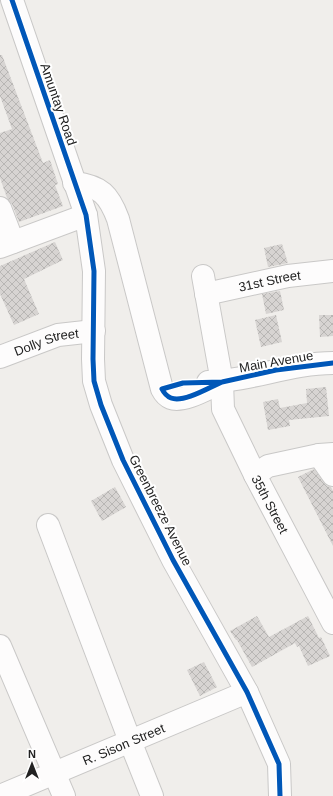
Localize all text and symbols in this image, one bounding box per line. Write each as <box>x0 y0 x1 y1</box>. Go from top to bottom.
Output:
street label: Amuntay Road <box>37 61 80 147</box>
street label: 31st Street <box>237 268 302 295</box>
street label: Dolly Street <box>12 326 80 359</box>
street label: Main Avenue <box>238 348 314 375</box>
street label: Greenbreeze Avenue <box>126 452 195 568</box>
street label: 35th Street <box>248 473 292 536</box>
street label: R. Sison Street <box>80 720 167 768</box>
north arrow <box>12 744 52 784</box>
text: N <box>28 748 36 760</box>

